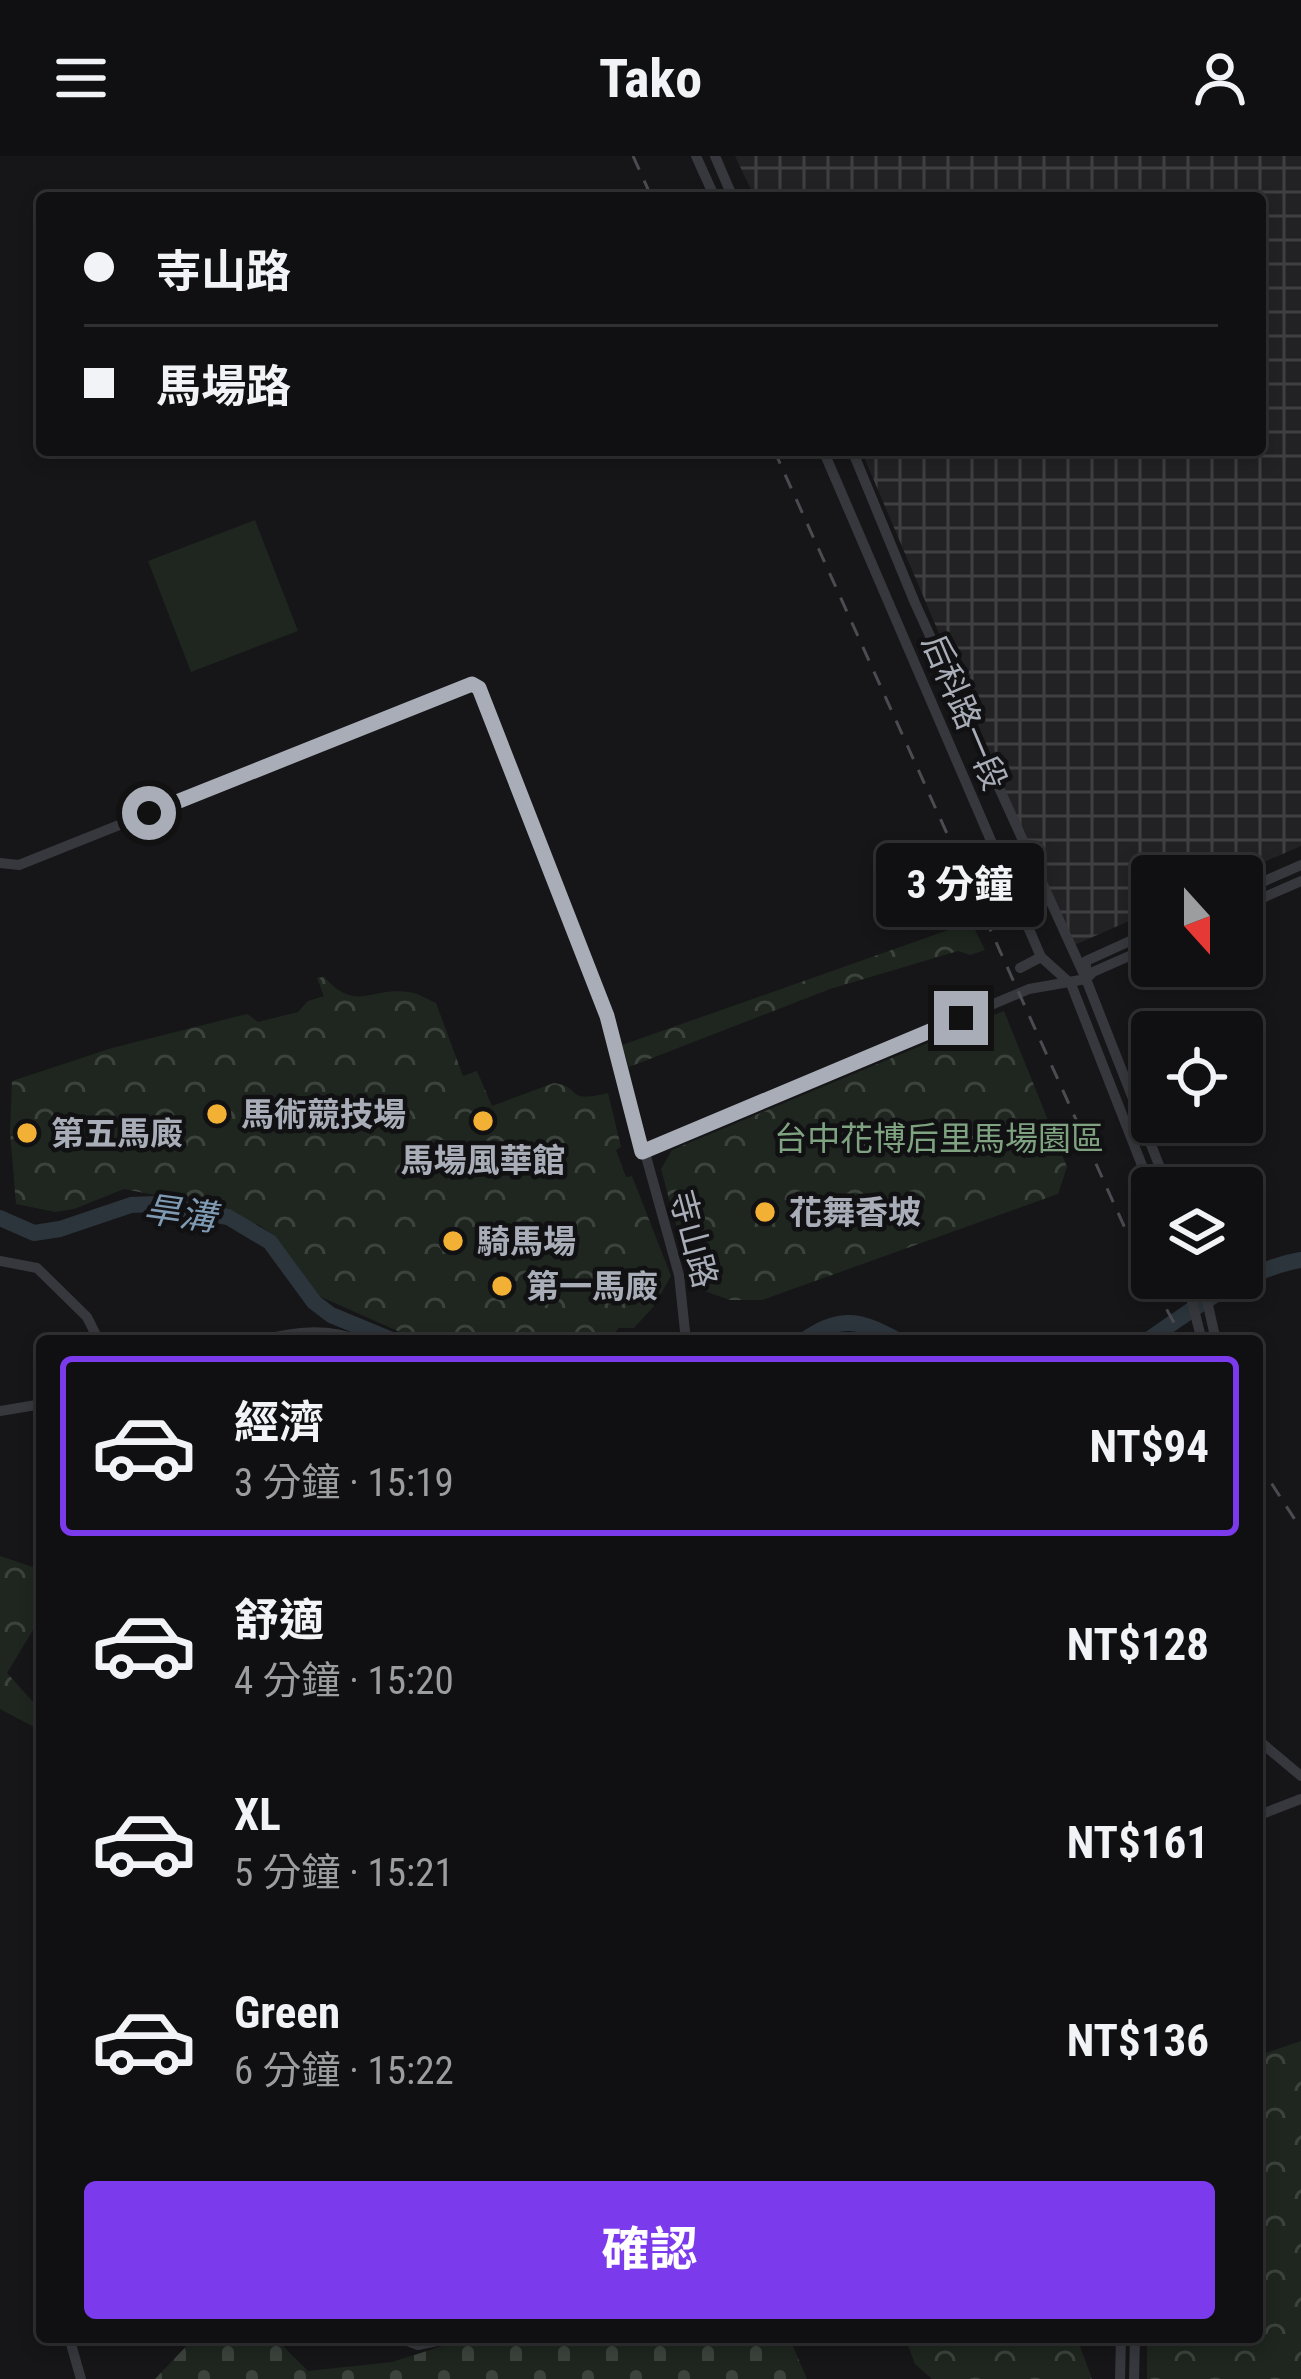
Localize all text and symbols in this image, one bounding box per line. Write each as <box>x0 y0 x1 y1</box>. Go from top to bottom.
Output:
icon: menu <box>48 45 114 111</box>
icon: person <box>1187 45 1253 111</box>
text: Tako <box>599 47 702 110</box>
text: 寺山路 <box>156 245 291 298</box>
text: 馬場路 <box>156 360 291 413</box>
street label: 后科路一段 <box>914 629 1015 796</box>
route start <box>122 786 176 840</box>
callout: 3 分鐘 <box>877 844 1045 928</box>
north arrow <box>1131 855 1263 987</box>
map controls <box>1131 855 1263 1299</box>
text: 3 分鐘 <box>907 862 1013 908</box>
route end <box>934 991 988 1045</box>
button: locate <box>1131 1011 1263 1143</box>
place label: 馬術競技場 <box>241 1095 406 1134</box>
marker: 馬術競技場 <box>204 1101 230 1127</box>
marker: 馬場風華館 <box>470 1108 496 1134</box>
place label: 第五馬廄 <box>51 1114 183 1153</box>
park label: 台中花博后里馬場園區 <box>774 1119 1104 1158</box>
marker: 第五馬廄 <box>14 1120 40 1146</box>
place label: 馬場風華館 <box>401 1141 566 1180</box>
button: layers <box>1131 1167 1263 1299</box>
street label: 寺山路 <box>662 1186 725 1292</box>
water label: 旱溝 <box>141 1188 223 1240</box>
place label: 花舞香坡 <box>789 1193 921 1232</box>
marker: 花舞香坡 <box>752 1199 778 1225</box>
place label: 騎馬場 <box>477 1222 576 1261</box>
marker: 騎馬場 <box>440 1228 466 1254</box>
place label: 第一馬廄 <box>526 1267 658 1306</box>
marker: 第一馬廄 <box>489 1273 515 1299</box>
icon: car <box>90 1392 198 1500</box>
text: 經濟 <box>234 1396 324 1449</box>
text: NT$94 <box>1089 1420 1209 1473</box>
text: 3 分鐘 · 15:19 <box>234 1460 454 1506</box>
icon: car <box>90 1590 198 1698</box>
text: 舒適 <box>234 1594 324 1647</box>
text: NT$128 <box>1067 1618 1209 1671</box>
text: 4 分鐘 · 15:20 <box>234 1658 454 1704</box>
icon: car <box>90 1788 198 1896</box>
text: XL <box>234 1788 281 1841</box>
text: NT$161 <box>1067 1816 1209 1869</box>
text: 5 分鐘 · 15:21 <box>234 1850 454 1896</box>
icon: car <box>90 1986 198 2094</box>
text: Green <box>234 1986 340 2039</box>
text: NT$136 <box>1067 2014 1209 2067</box>
text: 6 分鐘 · 15:22 <box>234 2048 454 2094</box>
button: 確認 <box>84 2181 1215 2319</box>

